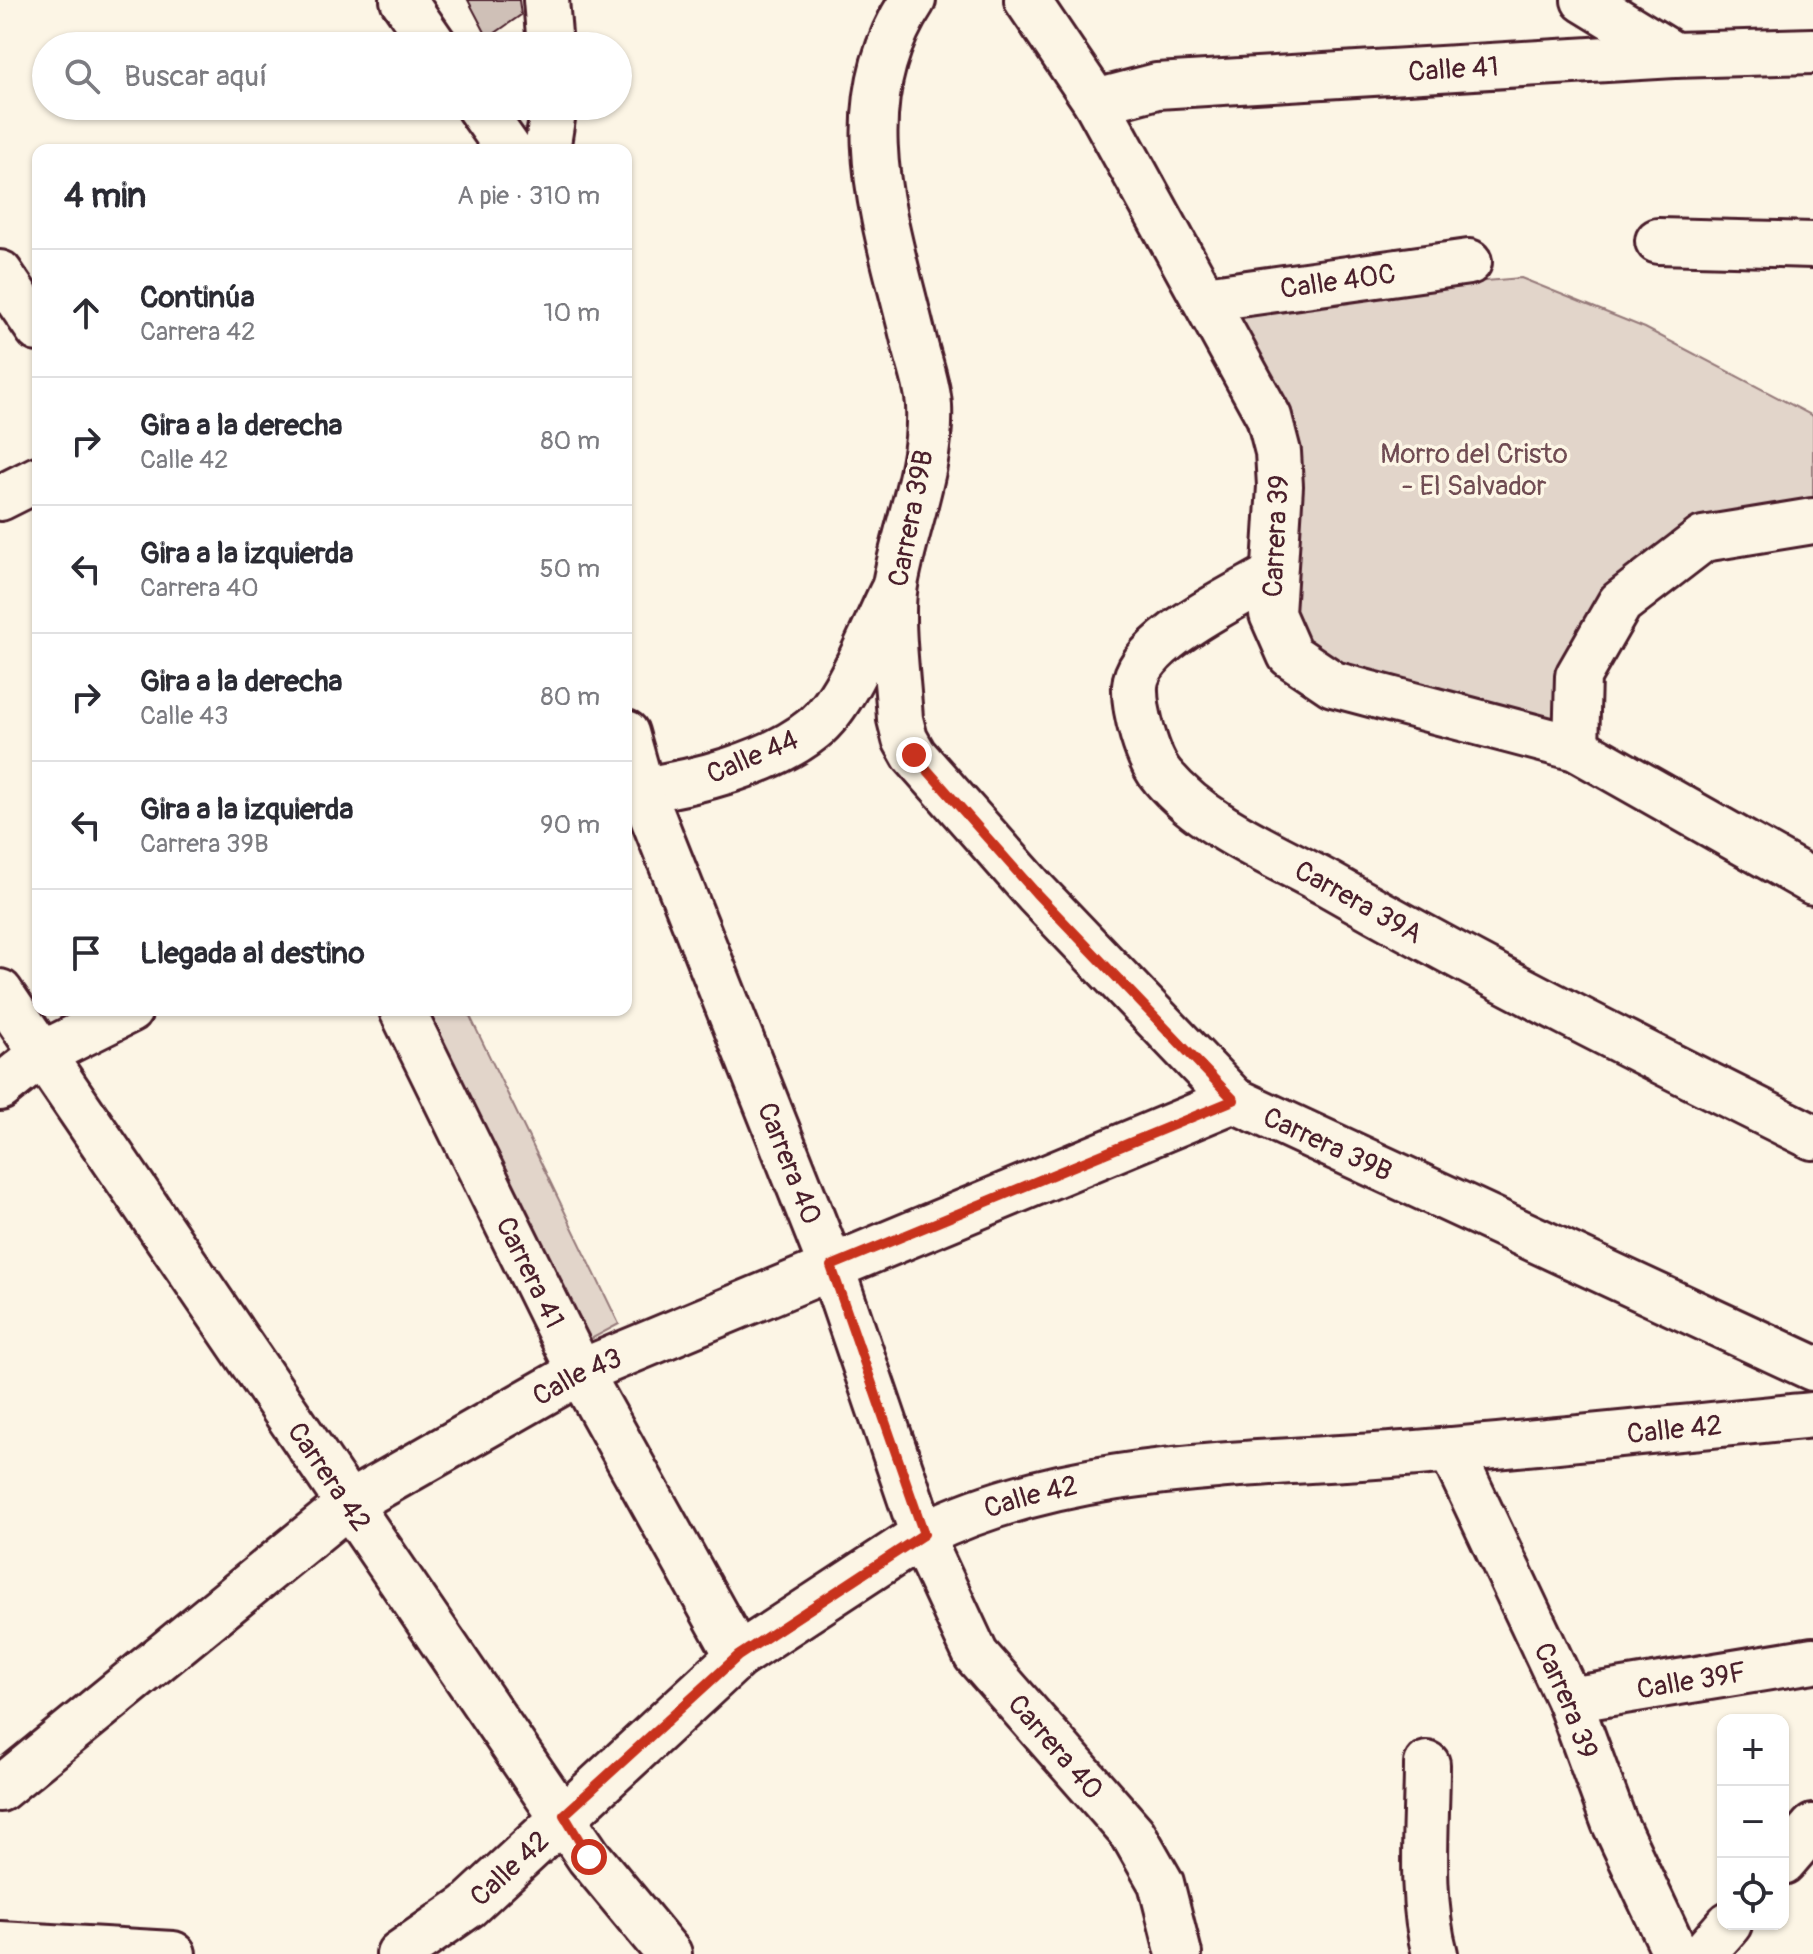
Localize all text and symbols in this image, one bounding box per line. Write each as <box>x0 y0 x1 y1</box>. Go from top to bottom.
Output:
search box <box>32 32 632 120</box>
street label: Calle 41 <box>1407 50 1500 90</box>
icon: search <box>60 54 104 98</box>
text: Buscar aquí <box>124 58 267 95</box>
text: 4 min <box>64 175 146 218</box>
text: A pie · 310 m <box>457 180 600 212</box>
street label: Calle 40C <box>1278 256 1398 307</box>
text: Continúa <box>140 279 255 316</box>
icon: ahead <box>64 291 108 335</box>
text: 10 m <box>543 297 600 329</box>
text: Carrera 42 <box>140 316 256 348</box>
text: Gira a la derecha <box>140 407 342 444</box>
icon: right <box>64 419 108 463</box>
text: 80 m <box>540 425 600 457</box>
park label: Morro del Cristo - El Salvador <box>1380 437 1568 504</box>
text: Calle 42 <box>140 444 229 476</box>
street label: Carrera 39B <box>881 447 942 590</box>
street label: Carrera 39 <box>1256 474 1297 598</box>
text: Gira a la izquierda <box>140 535 353 572</box>
icon: left <box>64 547 108 591</box>
text: 50 m <box>539 553 600 585</box>
text: Carrera 40 <box>140 572 259 604</box>
text: Gira a la derecha <box>140 663 342 700</box>
icon: right <box>64 675 108 719</box>
text: 80 m <box>540 681 600 713</box>
text: Calle 43 <box>140 700 229 732</box>
street label: Calle 44 <box>702 723 804 792</box>
route end <box>896 737 932 773</box>
text: Gira a la izquierda <box>140 791 353 828</box>
icon: left <box>64 803 108 847</box>
text: 90 m <box>540 809 600 841</box>
text: Carrera 39B <box>140 828 269 860</box>
street label: Carrera 39A <box>1288 853 1428 952</box>
icon: arrive <box>64 931 108 975</box>
text: Llegada al destino <box>140 935 365 972</box>
street label: Carrera 40 <box>749 1098 829 1230</box>
street label: Carrera 39B <box>1257 1100 1398 1190</box>
street label: Carrera 41 <box>487 1211 572 1334</box>
street label: Calle 43 <box>527 1341 627 1414</box>
street label: Calle 42 <box>1625 1408 1724 1452</box>
street label: Carrera 42 <box>279 1416 378 1539</box>
street label: Calle 42 <box>980 1468 1081 1527</box>
street label: Carrera 39 <box>1525 1637 1605 1764</box>
street label: Calle 39F <box>1634 1655 1749 1708</box>
street label: Carrera 40 <box>1000 1688 1110 1807</box>
map controls <box>1717 1714 1789 1930</box>
button: + <box>1717 1714 1789 1786</box>
button: − <box>1717 1786 1789 1858</box>
street label: Calle 42 <box>463 1824 557 1914</box>
route start <box>571 1839 607 1875</box>
button: locate <box>1717 1858 1789 1930</box>

